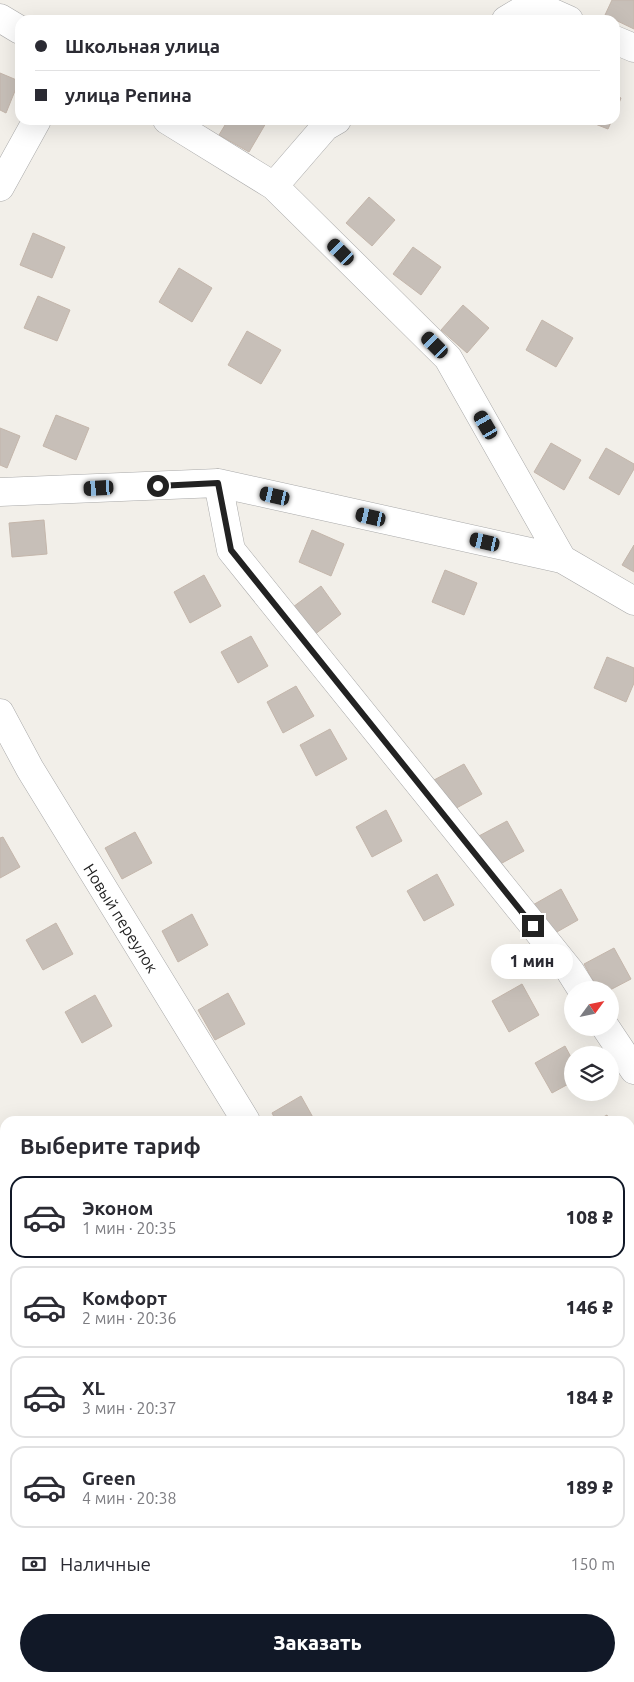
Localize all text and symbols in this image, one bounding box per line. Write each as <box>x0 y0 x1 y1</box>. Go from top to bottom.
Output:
text: Школьная улица <box>65 35 220 57</box>
text: улица Репина <box>65 84 192 106</box>
car <box>325 236 356 268</box>
car <box>419 329 450 361</box>
car <box>472 408 499 442</box>
route start <box>147 475 169 497</box>
car <box>83 480 114 496</box>
car <box>258 485 291 507</box>
car <box>354 506 387 528</box>
car <box>468 531 501 553</box>
street label: Новый переулок <box>80 860 162 976</box>
route end <box>522 915 544 937</box>
callout: 1 мин <box>492 944 574 978</box>
text: 1 мин <box>510 952 554 970</box>
north arrow <box>564 981 619 1036</box>
map controls <box>564 981 619 1101</box>
button: layers <box>564 1046 619 1101</box>
text: Выберите тариф <box>20 1133 201 1158</box>
icon: car <box>22 1195 67 1240</box>
text: Эконом <box>82 1197 153 1219</box>
text: 108 ₽ <box>566 1206 613 1228</box>
text: 1 мин · 20:35 <box>82 1219 176 1237</box>
icon: car <box>22 1285 67 1330</box>
text: Комфорт <box>82 1287 167 1309</box>
text: 146 ₽ <box>566 1296 613 1318</box>
text: 2 мин · 20:36 <box>82 1309 176 1327</box>
icon: car <box>22 1375 67 1420</box>
text: XL <box>82 1377 105 1399</box>
text: 184 ₽ <box>566 1386 613 1408</box>
text: 3 мин · 20:37 <box>82 1399 176 1417</box>
icon: car <box>22 1465 67 1510</box>
text: Green <box>82 1467 136 1489</box>
text: 189 ₽ <box>566 1476 613 1498</box>
text: 4 мин · 20:38 <box>82 1489 176 1507</box>
icon: cash <box>20 1550 48 1578</box>
text: Наличные <box>60 1553 151 1575</box>
text: 150 m <box>570 1555 615 1573</box>
button: Заказать <box>20 1614 615 1672</box>

